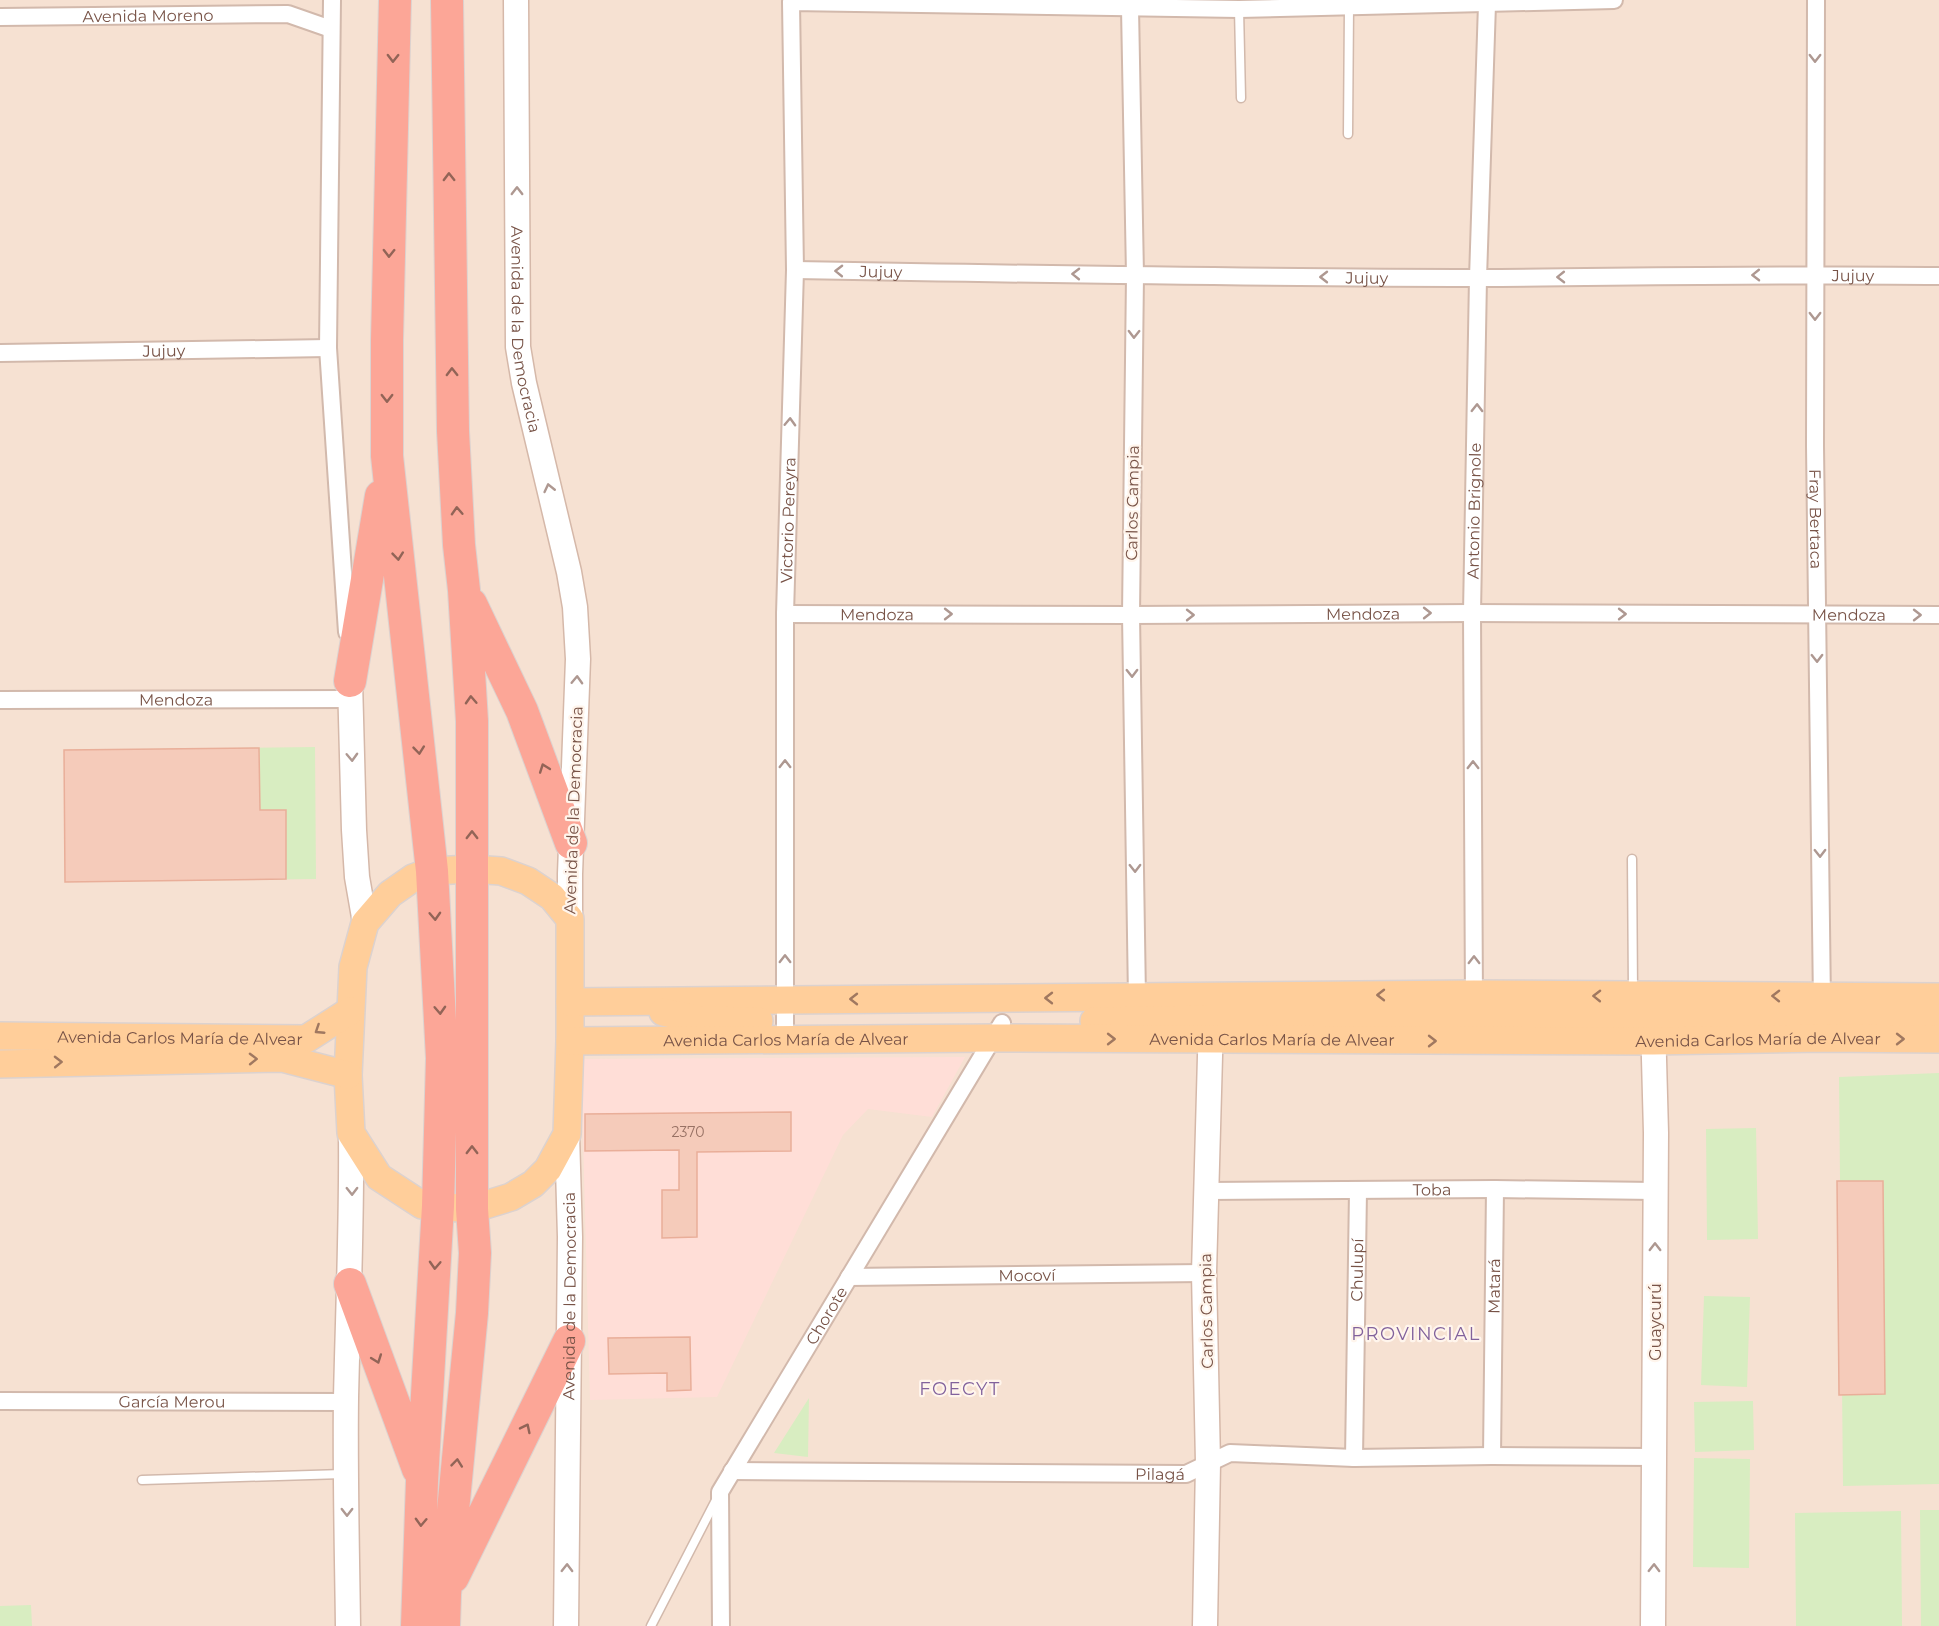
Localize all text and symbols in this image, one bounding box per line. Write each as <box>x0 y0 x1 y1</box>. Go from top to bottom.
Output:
street label: Avenida Moreno <box>82 6 214 26</box>
one-way arrow <box>387 54 400 63</box>
one-way arrow <box>1809 54 1821 63</box>
one-way arrow <box>443 173 455 182</box>
one-way arrow <box>511 186 523 195</box>
street label: Avenida de la Democracia <box>507 226 544 435</box>
one-way arrow <box>383 249 395 258</box>
street label: Jujuy <box>859 262 903 282</box>
one-way arrow <box>835 265 844 277</box>
street label: Jujuy <box>1831 266 1875 285</box>
one-way arrow <box>1072 268 1081 281</box>
street label: Jujuy <box>1345 269 1389 288</box>
one-way arrow <box>1752 269 1761 281</box>
one-way arrow <box>1320 270 1329 283</box>
one-way arrow <box>1557 271 1566 283</box>
one-way arrow <box>1809 312 1821 321</box>
one-way arrow <box>1128 329 1140 338</box>
street label: Jujuy <box>142 341 186 361</box>
one-way arrow <box>446 368 458 377</box>
one-way arrow <box>381 393 393 402</box>
one-way arrow <box>1471 403 1483 412</box>
one-way arrow <box>784 418 797 427</box>
street label: Antonio Brignole <box>1464 443 1485 579</box>
street label: Carlos Campia <box>1122 445 1143 561</box>
street label: Victorio Pereyra <box>777 457 800 583</box>
street label: Fray Bertaca <box>1805 469 1826 569</box>
one-way arrow <box>544 483 557 493</box>
one-way arrow <box>450 506 463 515</box>
one-way arrow <box>391 552 404 561</box>
street label: Mendoza <box>1326 604 1400 624</box>
street label: Mendoza <box>840 605 914 624</box>
street label: Mendoza <box>1812 605 1886 625</box>
one-way arrow <box>1422 607 1431 619</box>
one-way arrow <box>944 608 953 620</box>
one-way arrow <box>1617 608 1626 620</box>
one-way arrow <box>1185 609 1194 621</box>
one-way arrow <box>1913 609 1922 621</box>
one-way arrow <box>1811 654 1823 663</box>
one-way arrow <box>1126 669 1138 678</box>
one-way arrow <box>571 675 584 684</box>
street label: Mendoza <box>139 690 213 710</box>
one-way arrow <box>464 696 477 705</box>
street label: Avenida de la Democracia <box>560 706 587 914</box>
one-way arrow <box>412 746 425 755</box>
one-way arrow <box>345 753 358 762</box>
one-way arrow <box>779 760 791 769</box>
one-way arrow <box>1467 761 1479 770</box>
one-way arrow <box>538 764 551 774</box>
one-way arrow <box>466 830 478 839</box>
one-way arrow <box>1814 849 1826 858</box>
one-way arrow <box>1129 864 1141 873</box>
one-way arrow <box>428 912 441 921</box>
one-way arrow <box>779 955 791 964</box>
one-way arrow <box>1468 956 1480 965</box>
one-way arrow <box>1376 989 1385 1001</box>
one-way arrow <box>1592 990 1601 1002</box>
one-way arrow <box>1771 990 1780 1002</box>
one-way arrow <box>1045 992 1054 1004</box>
one-way arrow <box>850 993 859 1005</box>
one-way arrow <box>433 1005 446 1014</box>
one-way arrow <box>315 1023 326 1034</box>
street label: Avenida Carlos María de Alvear <box>57 1028 303 1049</box>
street label: Avenida Carlos María de Alvear <box>1635 1029 1881 1051</box>
street label: Avenida Carlos María de Alvear <box>663 1030 909 1050</box>
street label: Avenida Carlos María de Alvear <box>1149 1030 1395 1050</box>
one-way arrow <box>1107 1033 1116 1045</box>
one-way arrow <box>1896 1033 1905 1045</box>
one-way arrow <box>1428 1035 1437 1047</box>
one-way arrow <box>249 1053 258 1065</box>
one-way arrow <box>54 1056 63 1069</box>
house number: 2370 <box>672 1123 704 1141</box>
one-way arrow <box>466 1146 478 1155</box>
street label: Toba <box>1413 1180 1451 1200</box>
one-way arrow <box>346 1187 358 1196</box>
street label: Avenida de la Democracia <box>559 1192 580 1400</box>
street label: Chulupí <box>1347 1238 1367 1302</box>
one-way arrow <box>1649 1242 1661 1251</box>
street label: Carlos Campia <box>1196 1253 1217 1369</box>
street label: Matará <box>1485 1258 1504 1314</box>
one-way arrow <box>429 1260 442 1269</box>
street label: Mocoví <box>998 1266 1056 1285</box>
street label: Chorote <box>802 1283 851 1348</box>
street label: Guaycurú <box>1646 1283 1665 1361</box>
district label: PROVINCIAL <box>1351 1323 1481 1345</box>
one-way arrow <box>370 1353 383 1364</box>
district label: FOECYT <box>919 1378 1001 1400</box>
street label: García Merou <box>119 1392 225 1412</box>
one-way arrow <box>519 1424 531 1435</box>
one-way arrow <box>450 1459 463 1468</box>
street label: Pilagá <box>1135 1465 1185 1484</box>
one-way arrow <box>341 1508 353 1517</box>
one-way arrow <box>414 1518 427 1527</box>
one-way arrow <box>561 1563 573 1572</box>
one-way arrow <box>1648 1563 1660 1572</box>

